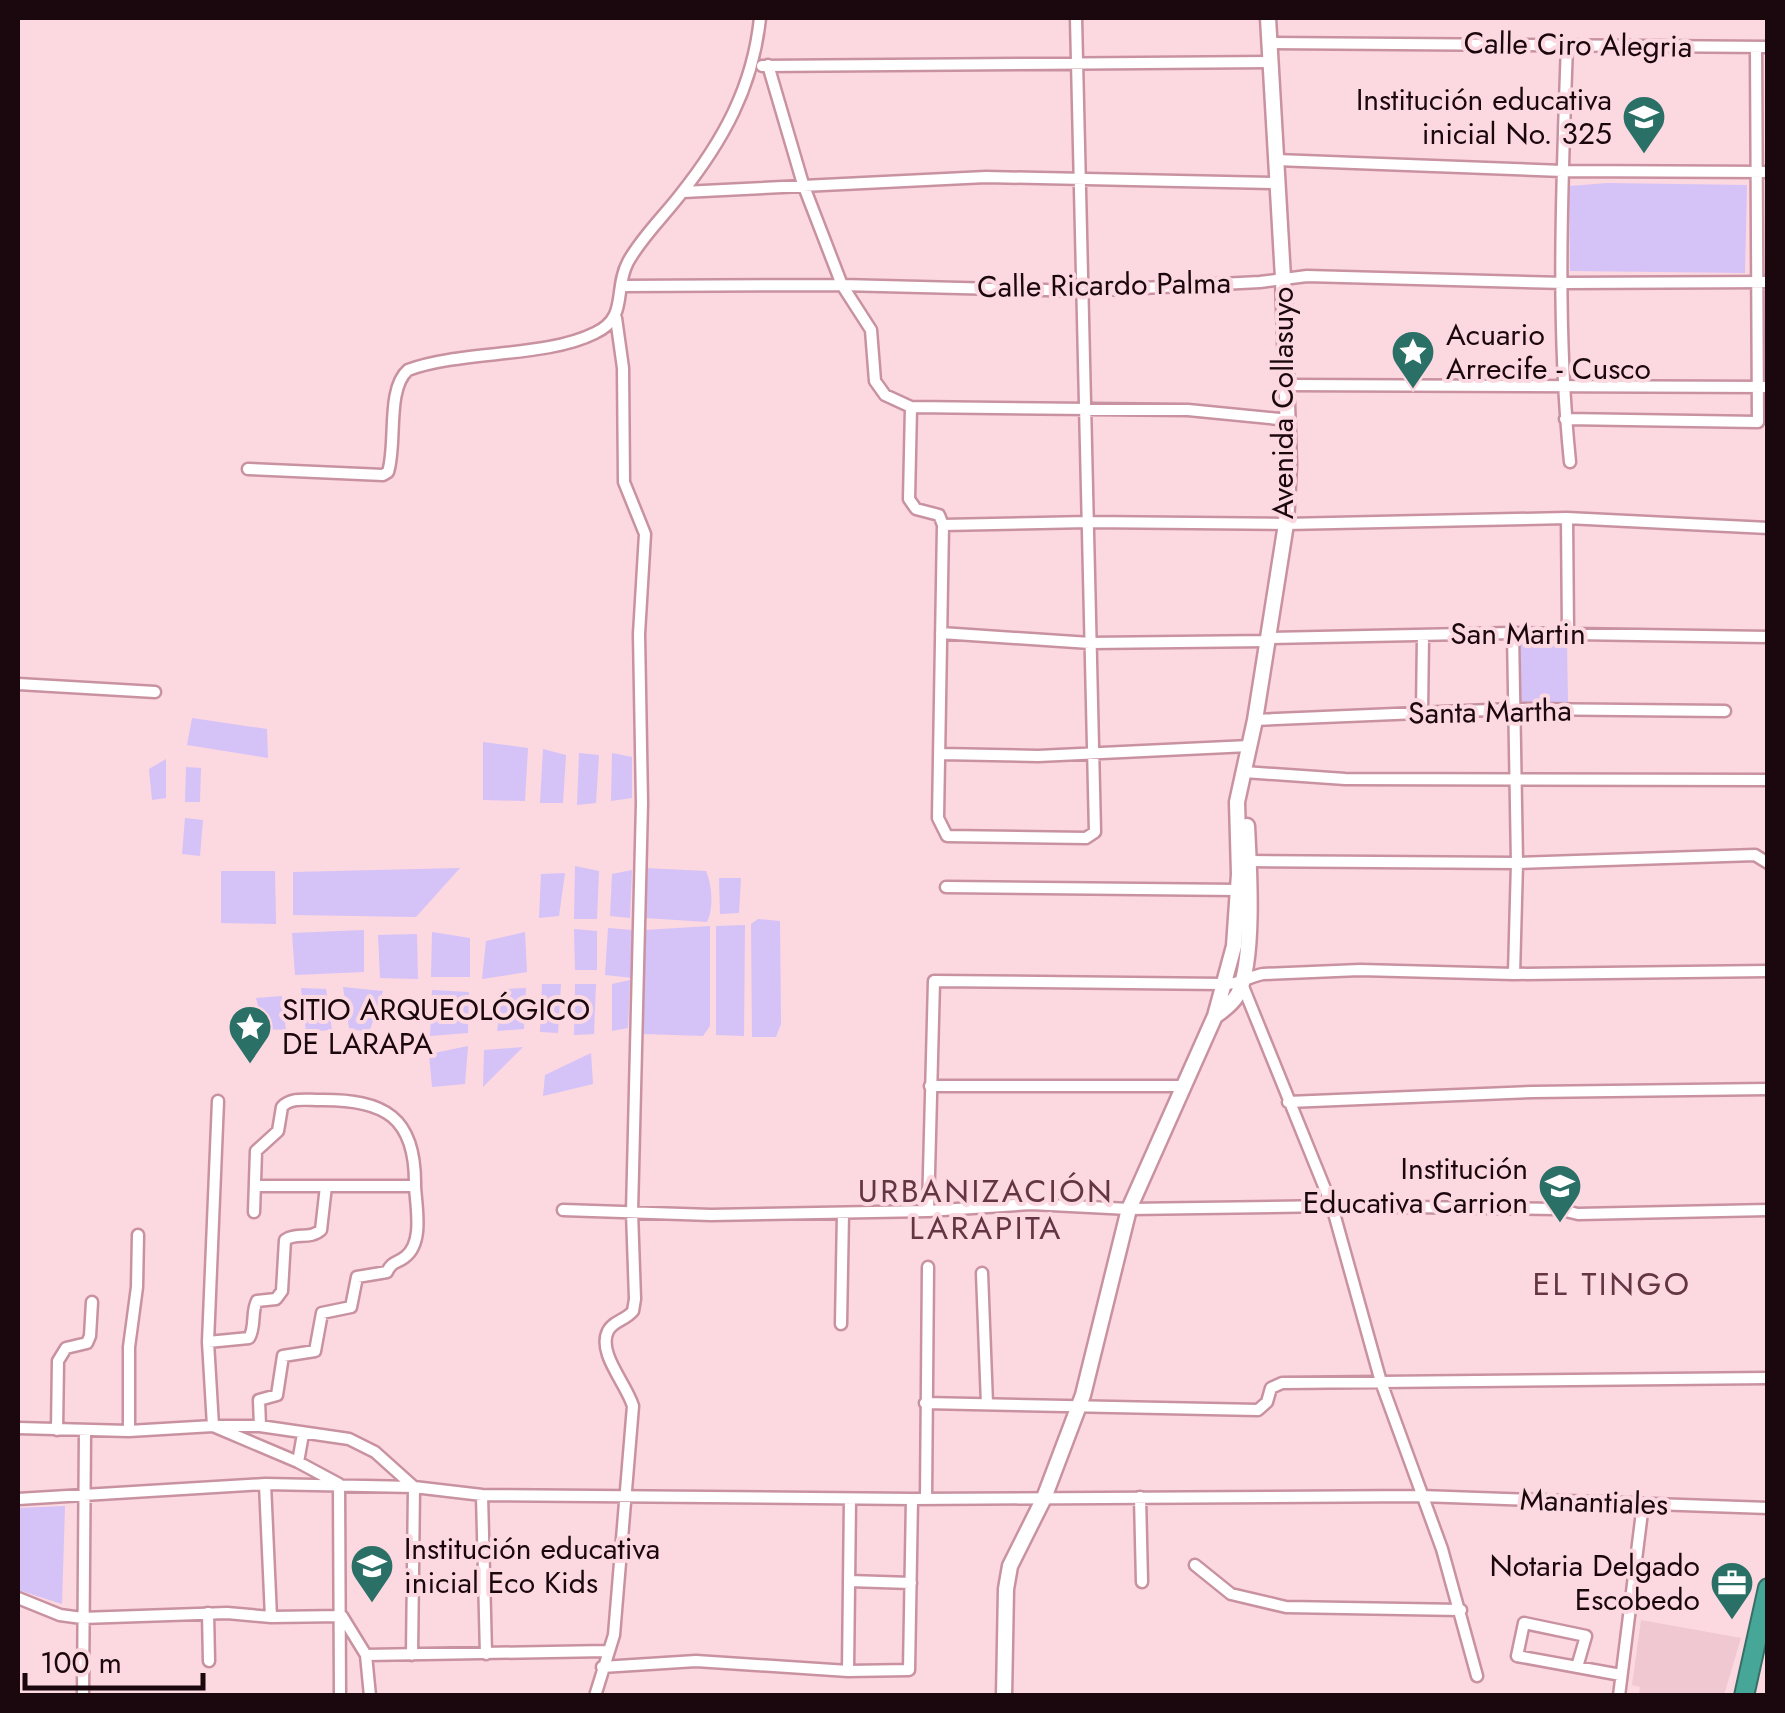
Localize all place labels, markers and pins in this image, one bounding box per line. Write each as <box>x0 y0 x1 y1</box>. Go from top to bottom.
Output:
place label: Institución educativa inicial No. 325 <box>1356 78 1612 155</box>
school or university icon: Institución educativa inicial No. 325 <box>1621 94 1667 155</box>
place label: Acuario Arrecife - Cusco <box>1446 313 1651 390</box>
place icon: Acuario Arrecife - Cusco <box>1390 329 1436 390</box>
place label: SITIO ARQUEOLÓGICO DE LARAPA <box>282 988 590 1065</box>
place icon: SITIO ARQUEOLÓGICO DE LARAPA <box>227 1004 273 1065</box>
place label: Institución Educativa Carrion <box>1303 1147 1528 1224</box>
school or university icon: Institución Educativa Carrion <box>1537 1163 1583 1224</box>
place label: Institución educativa inicial Eco Kids <box>404 1527 660 1604</box>
school or university icon: Institución educativa inicial Eco Kids <box>349 1543 395 1604</box>
place label: Notaria Delgado Escobedo <box>1489 1544 1700 1621</box>
office icon: Notaria Delgado Escobedo <box>1709 1560 1755 1621</box>

